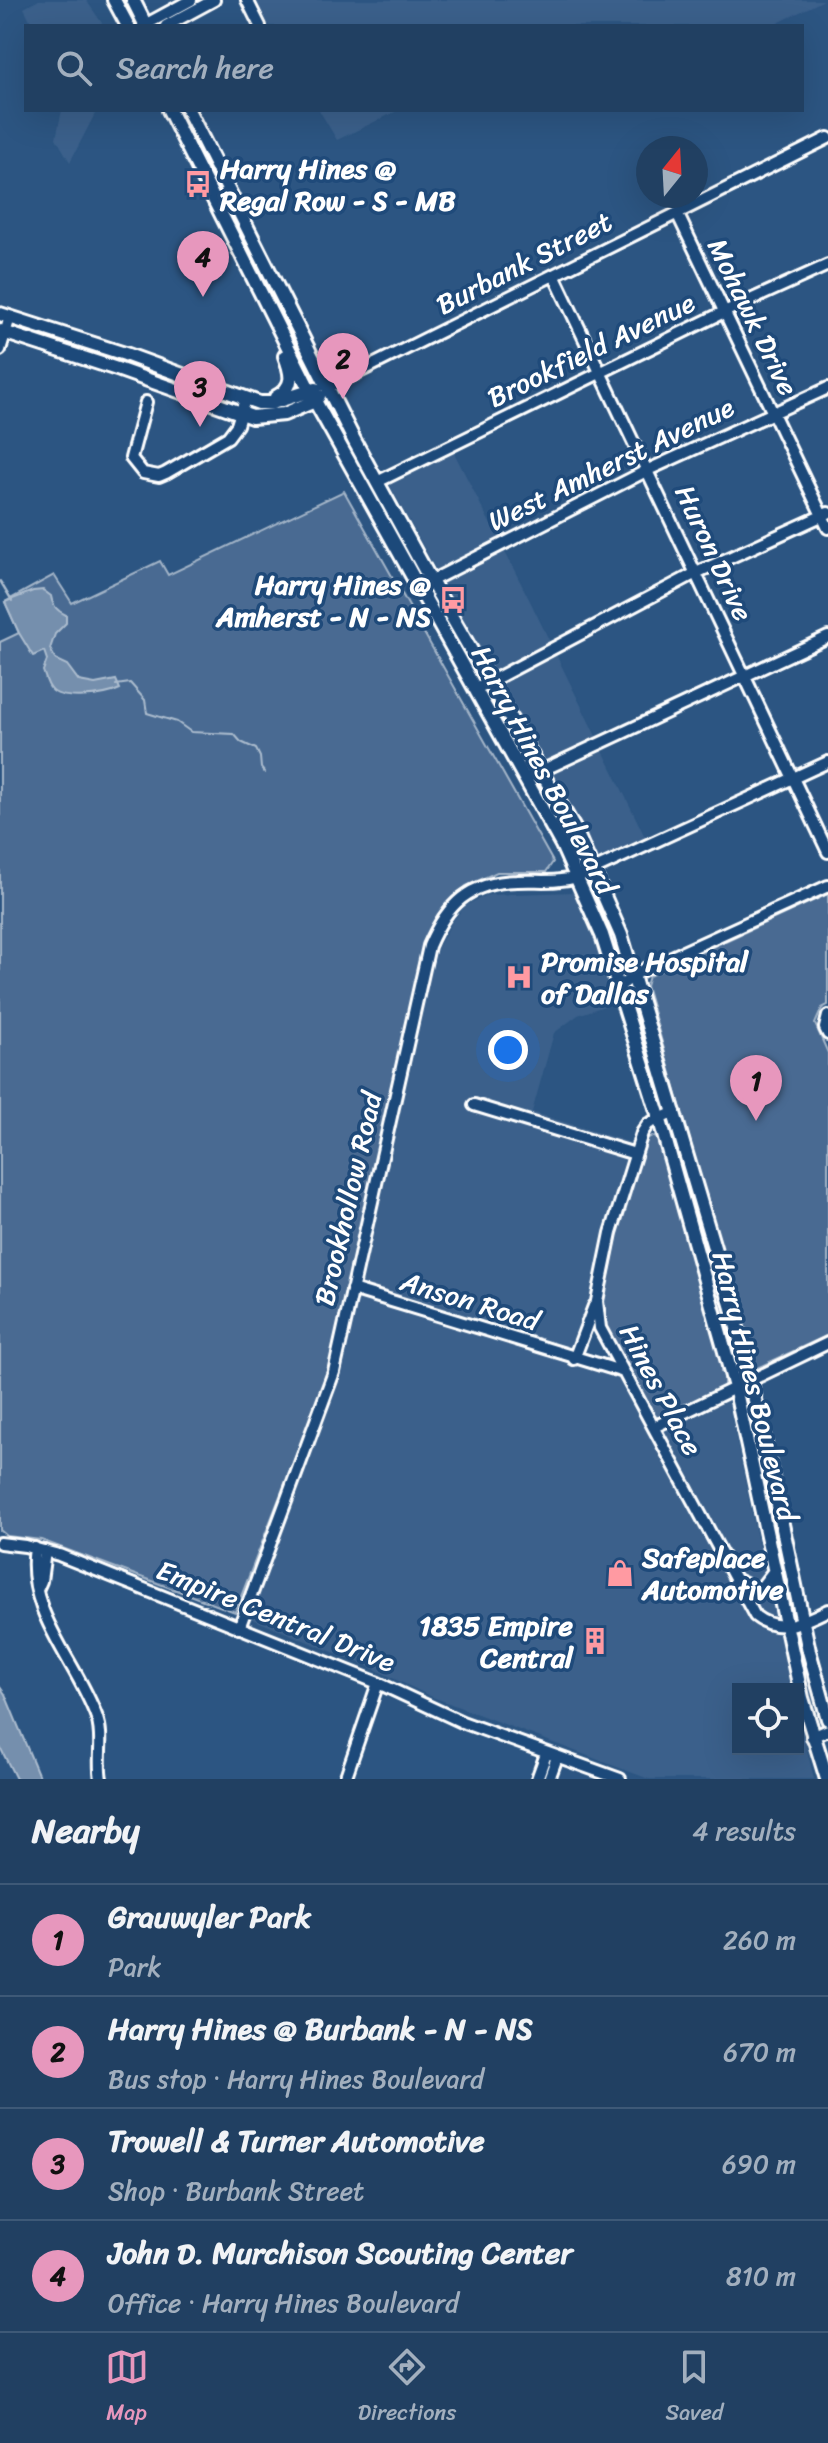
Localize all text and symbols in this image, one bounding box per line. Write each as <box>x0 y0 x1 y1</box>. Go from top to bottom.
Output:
search box <box>24 24 804 112</box>
text: Search here <box>116 41 274 95</box>
icon: search <box>52 46 96 90</box>
north arrow <box>636 136 708 208</box>
place label: Harry Hines @ Regal Row - S - MB <box>219 144 456 225</box>
bus stop icon: Harry Hines @ Regal Row - S - MB <box>183 169 213 199</box>
street label: Burbank Street <box>427 197 621 329</box>
street label: Mohawk Drive <box>694 230 812 404</box>
pin: 4 <box>177 231 229 297</box>
street label: Brookfield Avenue <box>479 278 703 422</box>
pin: 2 <box>317 333 369 399</box>
pin: 3 <box>174 361 226 427</box>
street label: West Amherst Avenue <box>479 383 743 545</box>
street label: Huron Drive <box>661 476 767 630</box>
place label: Harry Hines @ Amherst - N - NS <box>215 560 432 641</box>
bus stop icon: Harry Hines @ Amherst - N - NS <box>438 585 468 615</box>
street label: Harry Hines Boulevard <box>457 636 632 906</box>
place label: Promise Hospital of Dallas <box>541 937 749 1018</box>
hospital icon: Promise Hospital of Dallas <box>504 962 534 992</box>
your location <box>488 1030 528 1070</box>
pin: 1 <box>730 1055 782 1121</box>
street label: Brookhollow Road <box>300 1085 397 1311</box>
street label: Harry Hines Boulevard <box>698 1246 813 1528</box>
street label: Anson Road <box>393 1256 548 1346</box>
street label: Hines Place <box>606 1315 716 1465</box>
place label: Safeplace Automotive <box>641 1533 784 1614</box>
street label: Empire Central Drive <box>149 1546 403 1686</box>
shop icon: Safeplace Automotive <box>605 1558 635 1588</box>
place label: 1835 Empire Central <box>419 1601 574 1682</box>
building icon: 1835 Empire Central <box>580 1626 610 1656</box>
map controls <box>732 1683 804 1755</box>
button: locate <box>732 1683 804 1755</box>
text: Nearby <box>32 1801 140 1861</box>
text: 4 results <box>692 1808 796 1854</box>
text: Grauwyler Park <box>108 1890 311 1944</box>
text: 1 <box>52 1917 64 1963</box>
text: 260 m <box>723 1917 796 1963</box>
text: Park <box>108 1944 161 1990</box>
text: Harry Hines @ Burbank - N - NS <box>108 2002 533 2056</box>
text: 2 <box>50 2029 66 2075</box>
text: 670 m <box>723 2029 796 2075</box>
text: Bus stop · Harry Hines Boulevard <box>108 2056 484 2102</box>
text: Trowell & Turner Automotive <box>108 2114 485 2168</box>
text: 3 <box>51 2141 65 2187</box>
text: 690 m <box>722 2141 796 2187</box>
text: Shop · Burbank Street <box>108 2168 364 2214</box>
text: John D. Murchison Scouting Center <box>108 2226 573 2280</box>
text: 4 <box>50 2253 66 2299</box>
text: 810 m <box>726 2253 796 2299</box>
text: Office · Harry Hines Boulevard <box>108 2280 459 2326</box>
tab: Map <box>105 2345 149 2432</box>
tab: Directions <box>358 2345 456 2432</box>
tab: Saved <box>665 2345 723 2432</box>

